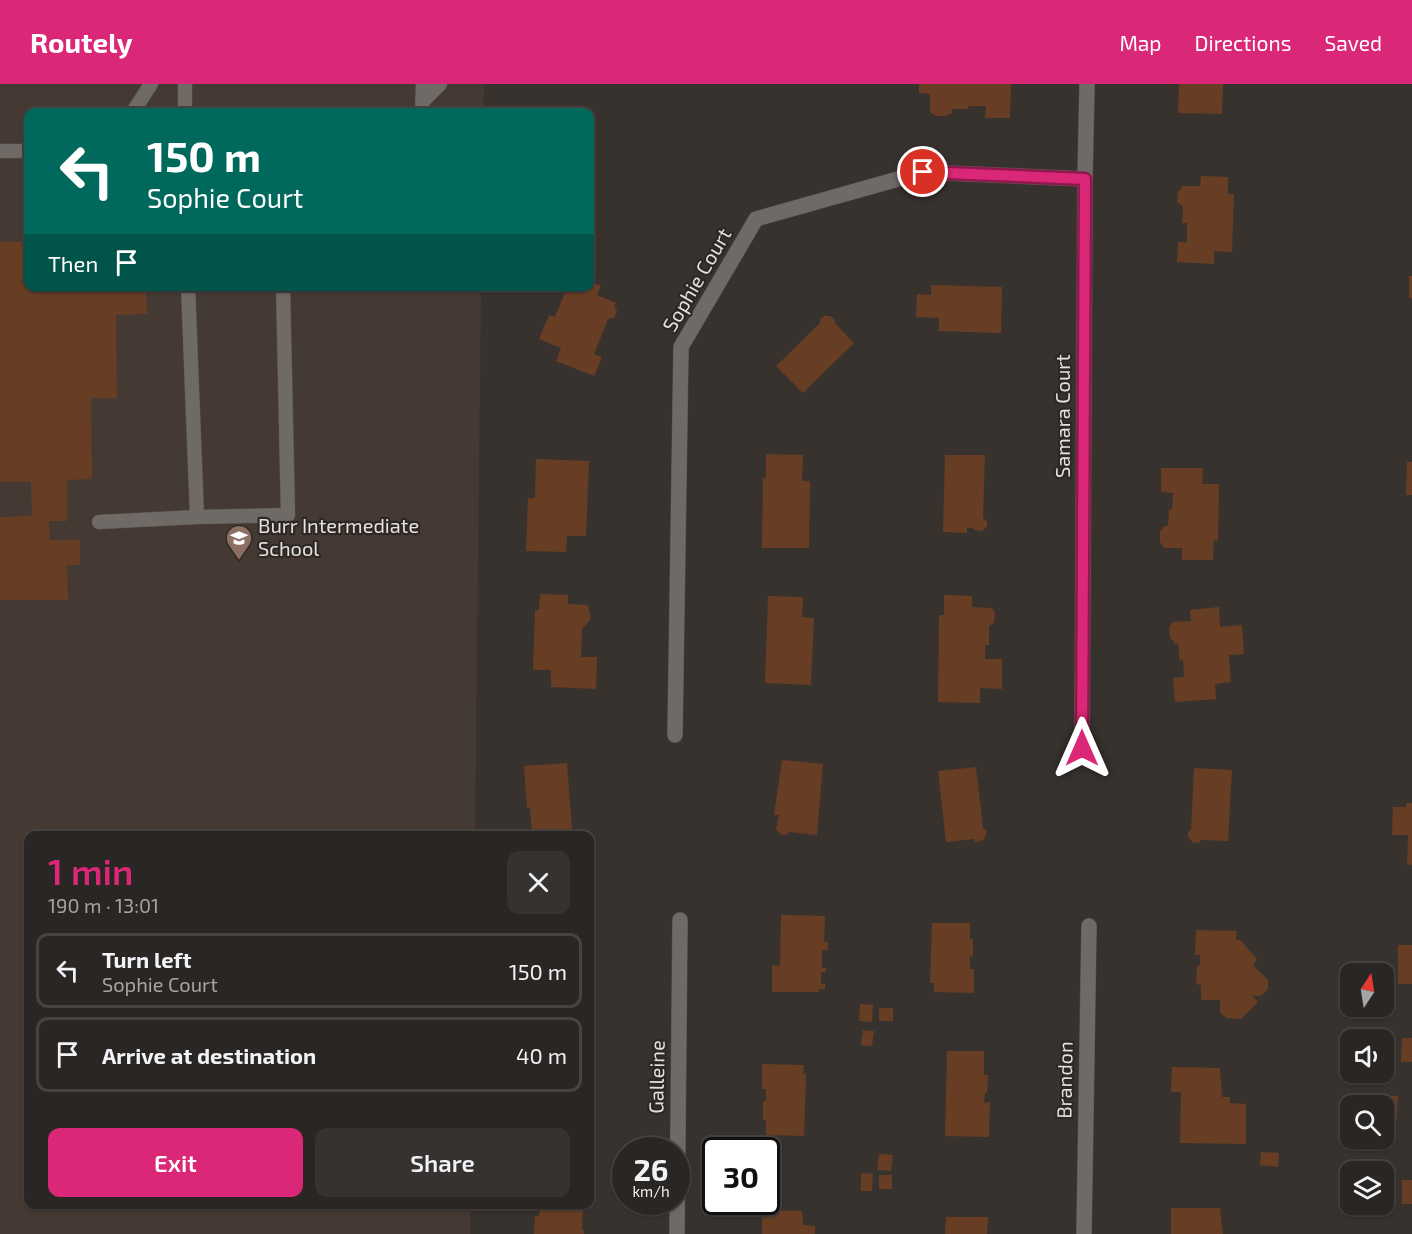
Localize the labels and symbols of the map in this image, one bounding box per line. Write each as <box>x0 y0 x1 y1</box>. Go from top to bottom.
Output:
pin <box>897 146 948 197</box>
street label: Sophie Court <box>657 223 736 336</box>
street label: Samara Court <box>1050 354 1074 478</box>
place label: Burr Intermediate School <box>258 513 419 560</box>
school or university icon: Burr Intermediate School <box>224 523 254 561</box>
position arrow <box>1050 716 1114 780</box>
north arrow <box>1340 963 1394 1017</box>
street label: Galleine <box>643 1040 669 1114</box>
street label: Brandon <box>1051 1041 1077 1119</box>
speed limit sign: 30 <box>702 1137 780 1215</box>

